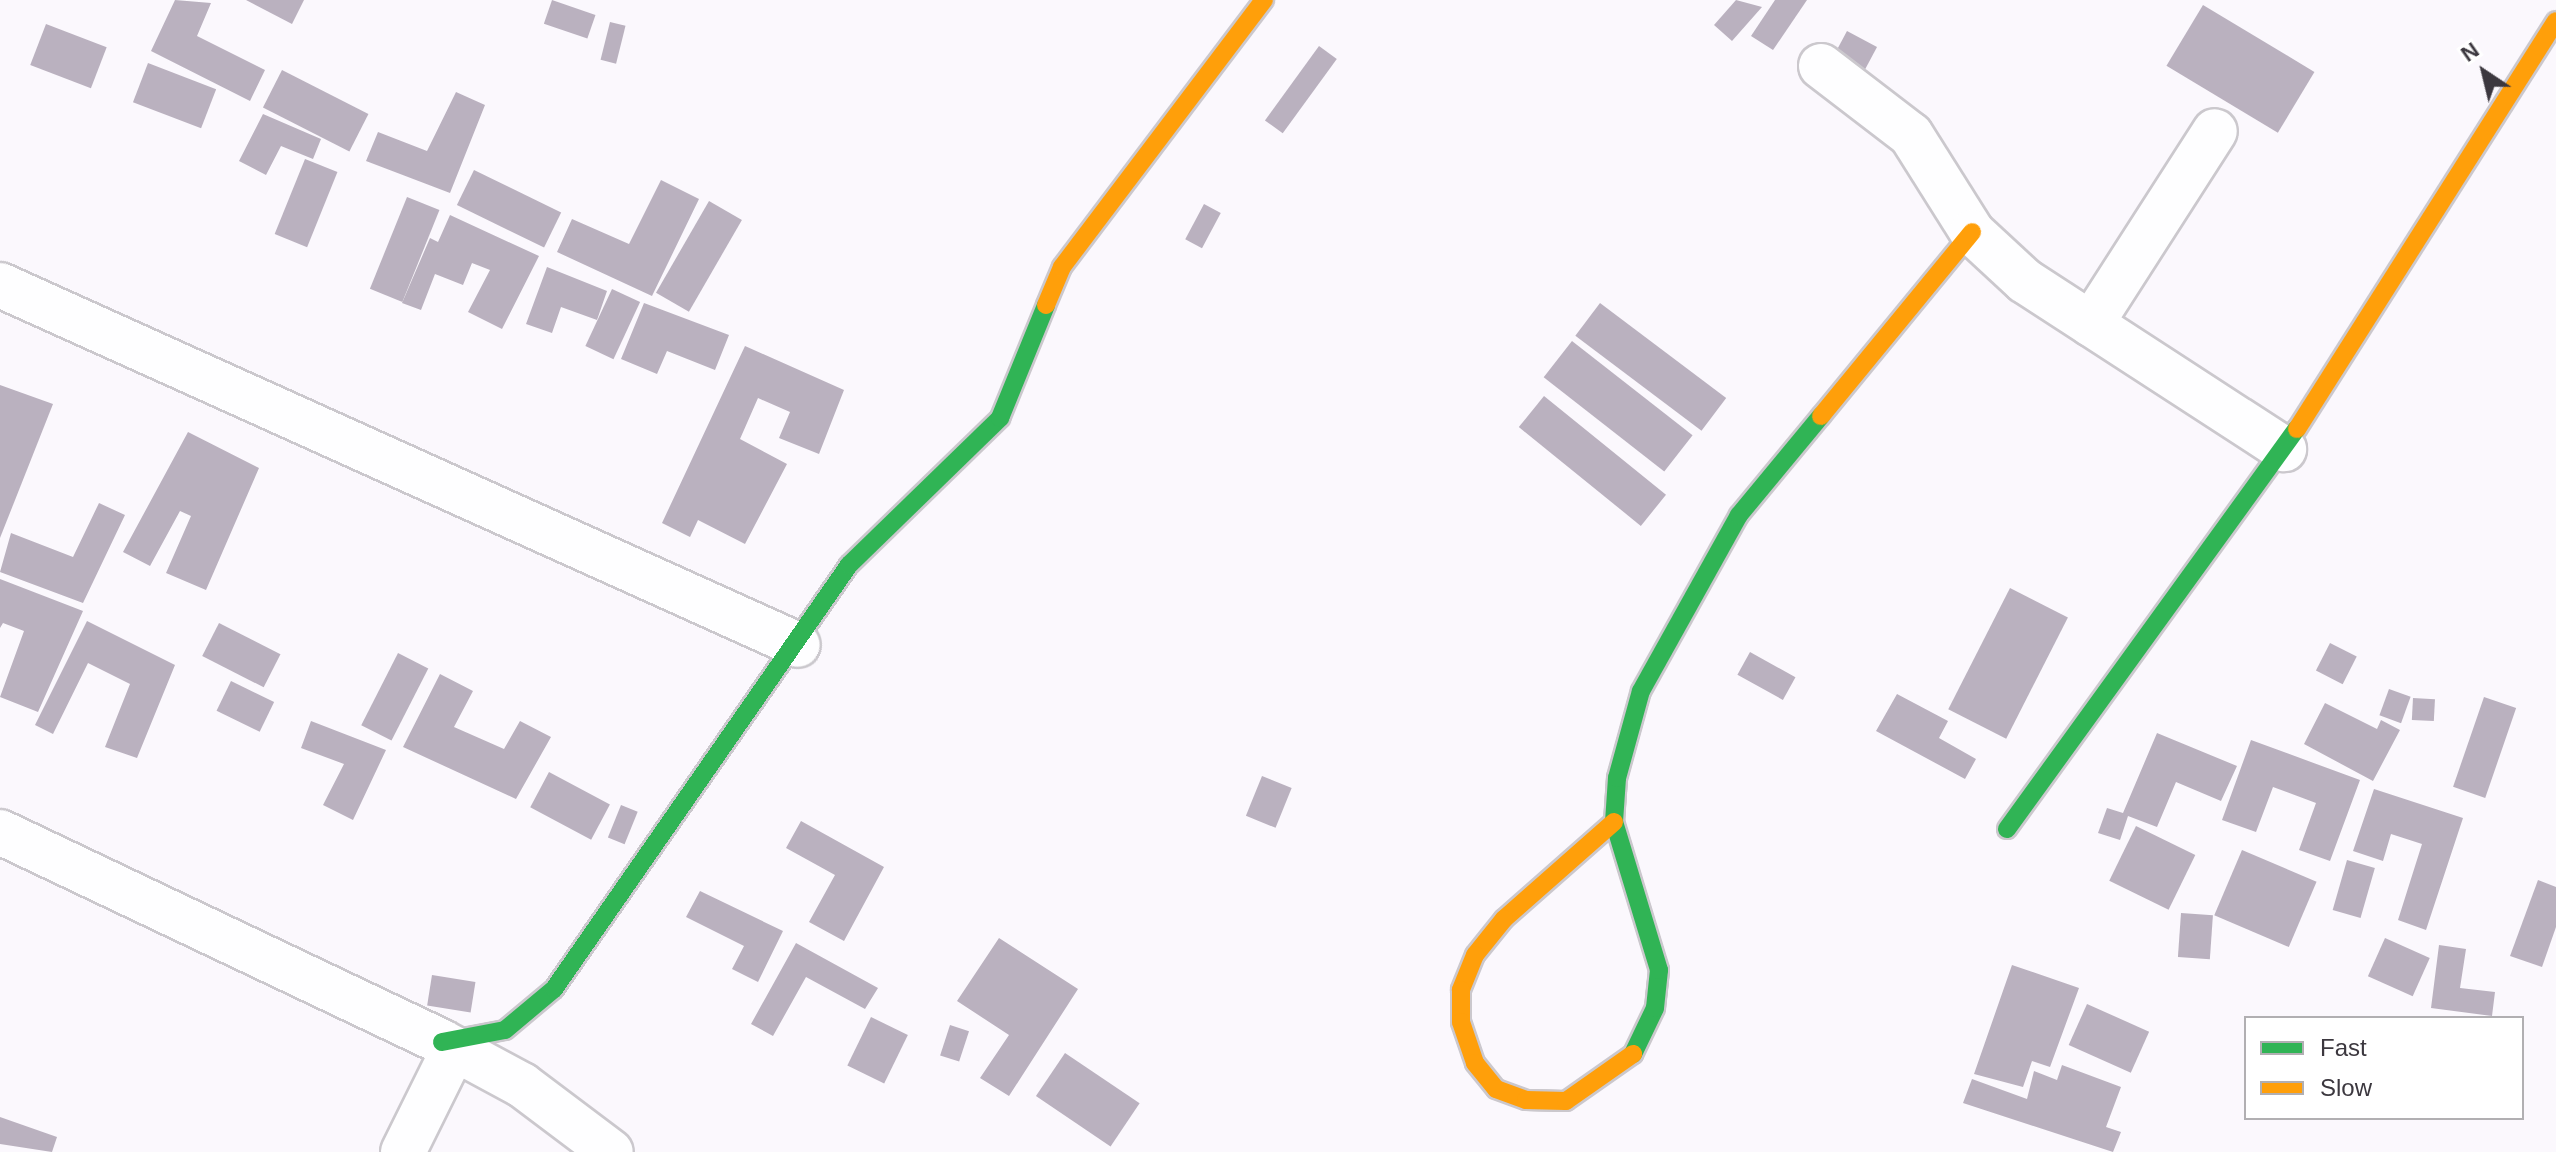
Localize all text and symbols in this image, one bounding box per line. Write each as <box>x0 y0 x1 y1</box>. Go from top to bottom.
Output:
north arrow <box>2444 32 2524 112</box>
text: N <box>2456 37 2484 67</box>
legend <box>2244 1016 2524 1120</box>
text: Fast <box>2320 1034 2367 1061</box>
text: Slow <box>2320 1074 2372 1101</box>

